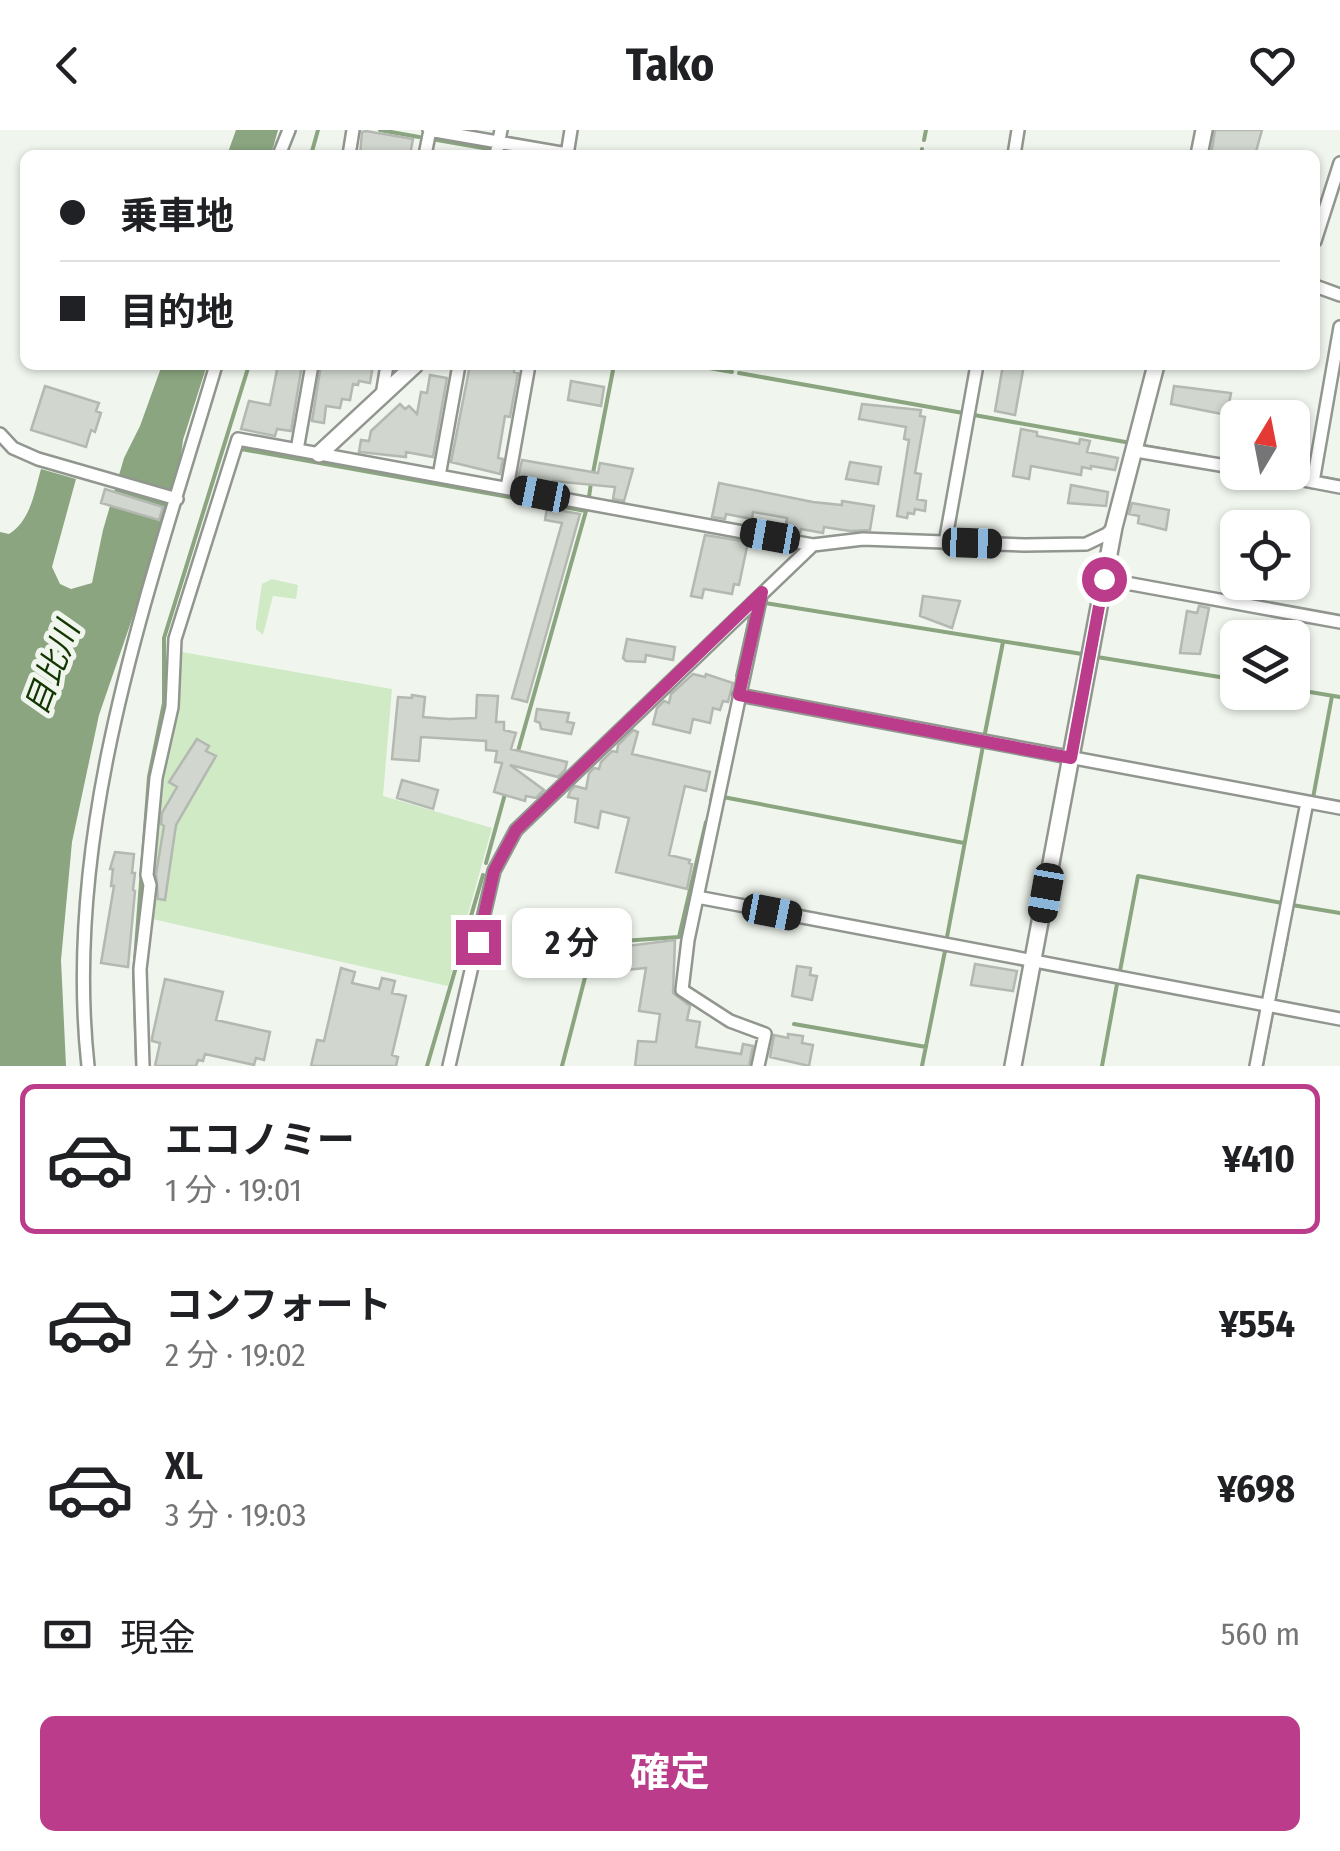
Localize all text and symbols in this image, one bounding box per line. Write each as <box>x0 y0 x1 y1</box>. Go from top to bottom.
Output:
icon: back <box>40 38 95 93</box>
text: Tako <box>626 38 714 92</box>
icon: heart <box>1245 38 1300 93</box>
text: 乗車地 <box>120 193 234 239</box>
text: 目的地 <box>120 289 234 335</box>
north arrow <box>1220 400 1310 490</box>
map controls <box>1220 400 1310 710</box>
car <box>508 474 572 514</box>
button: locate <box>1220 510 1310 600</box>
car <box>738 516 802 556</box>
car <box>941 527 1003 559</box>
route start <box>1082 557 1127 602</box>
water label: 目比川 <box>17 614 88 720</box>
button: layers <box>1220 620 1310 710</box>
car <box>1026 861 1066 925</box>
car <box>740 892 804 932</box>
callout: 2 分 <box>513 907 633 977</box>
route end <box>456 920 501 965</box>
text: 2 分 <box>545 924 599 962</box>
icon: car <box>45 1114 135 1204</box>
text: エコノミー <box>165 1117 355 1163</box>
text: ¥410 <box>1222 1136 1295 1182</box>
text: 1 分 · 19:01 <box>165 1171 302 1209</box>
icon: car <box>45 1279 135 1369</box>
text: コンフォート <box>165 1282 392 1328</box>
text: ¥554 <box>1219 1301 1295 1347</box>
text: 2 分 · 19:02 <box>165 1336 306 1374</box>
text: XL <box>165 1443 203 1489</box>
icon: car <box>45 1444 135 1534</box>
text: ¥698 <box>1217 1466 1295 1512</box>
text: 3 分 · 19:03 <box>165 1496 306 1534</box>
icon: cash <box>40 1607 95 1662</box>
text: 現金 <box>120 1615 196 1661</box>
text: 560 m <box>1221 1615 1300 1653</box>
button: 確定 <box>40 1716 1300 1831</box>

